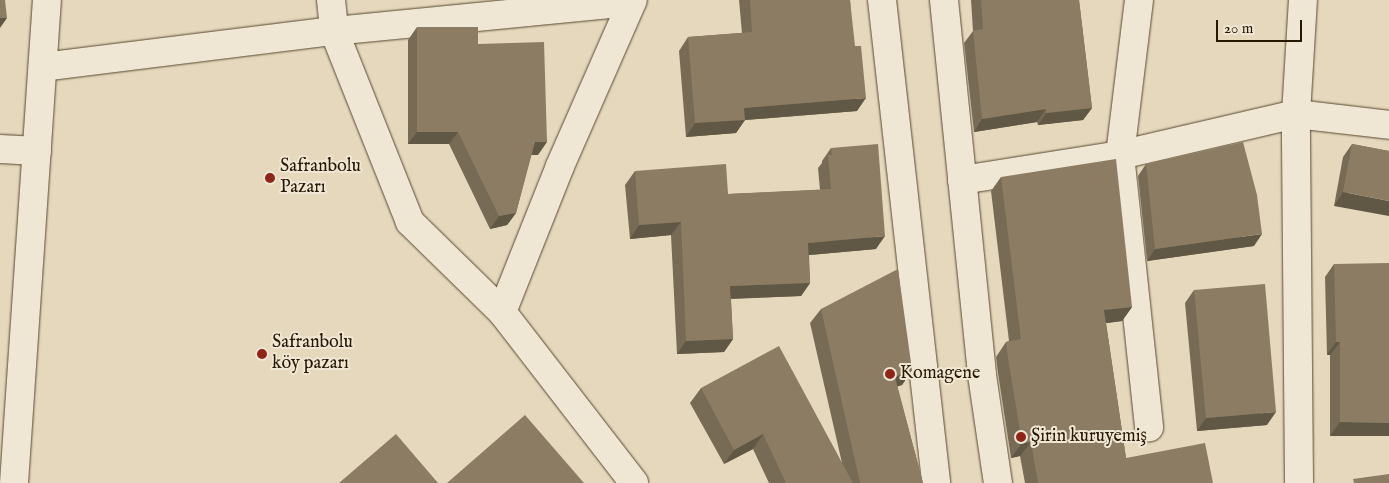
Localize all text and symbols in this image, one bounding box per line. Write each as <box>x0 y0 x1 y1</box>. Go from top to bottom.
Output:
scale bar <box>1219 10 1305 42</box>
text: 20 m <box>1224 19 1253 38</box>
place label: Safranbolu Pazarı <box>280 157 361 200</box>
marker: Safranbolu Pazarı <box>264 172 276 184</box>
place label: Safranbolu köy pazarı <box>272 333 353 376</box>
marker: Safranbolu köy pazarı <box>256 348 268 360</box>
place label: Komagene <box>900 363 980 385</box>
marker: Komagene <box>884 368 896 380</box>
place label: Şirin kuruyemiş <box>1031 426 1147 448</box>
marker: Şirin kuruyemiş <box>1015 431 1027 443</box>

